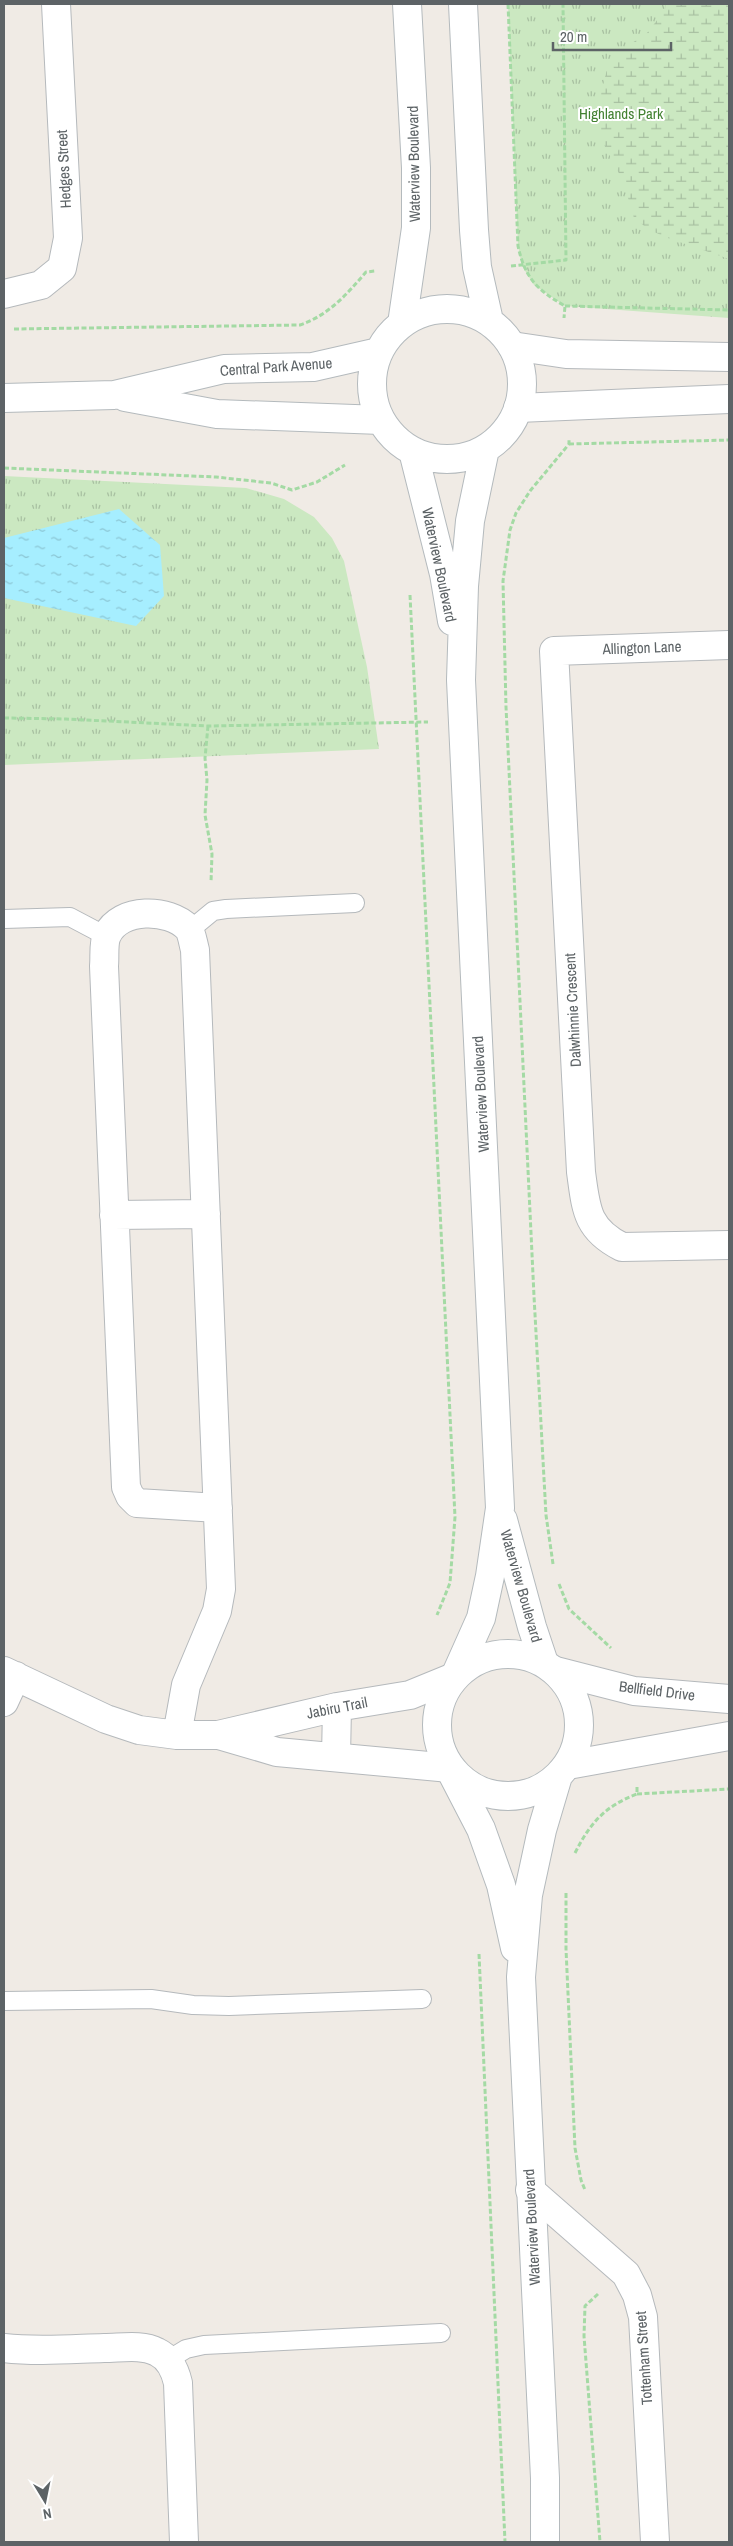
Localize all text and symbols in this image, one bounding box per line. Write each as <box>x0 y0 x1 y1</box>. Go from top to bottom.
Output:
scale bar <box>553 20 670 52</box>
text: 20 m <box>560 26 587 47</box>
park label: Highlands Park <box>579 103 664 124</box>
street label: Waterview Boulevard <box>402 106 425 222</box>
street label: Hedges Street <box>51 129 76 209</box>
street label: Central Park Avenue <box>219 352 333 381</box>
street label: Waterview Boulevard <box>417 506 462 624</box>
street label: Allington Lane <box>601 636 682 659</box>
street label: Dalwhinnie Crescent <box>559 952 586 1068</box>
street label: Waterview Boulevard <box>467 1035 494 1153</box>
street label: Waterview Boulevard <box>495 1527 548 1645</box>
street label: Bellfield Drive <box>618 1675 696 1706</box>
street label: Jabiru Trail <box>305 1691 369 1724</box>
street label: Waterview Boulevard <box>518 2168 545 2286</box>
street label: Tottenham Street <box>630 2310 657 2405</box>
north arrow <box>20 2476 70 2526</box>
text: N <box>42 2504 53 2523</box>

